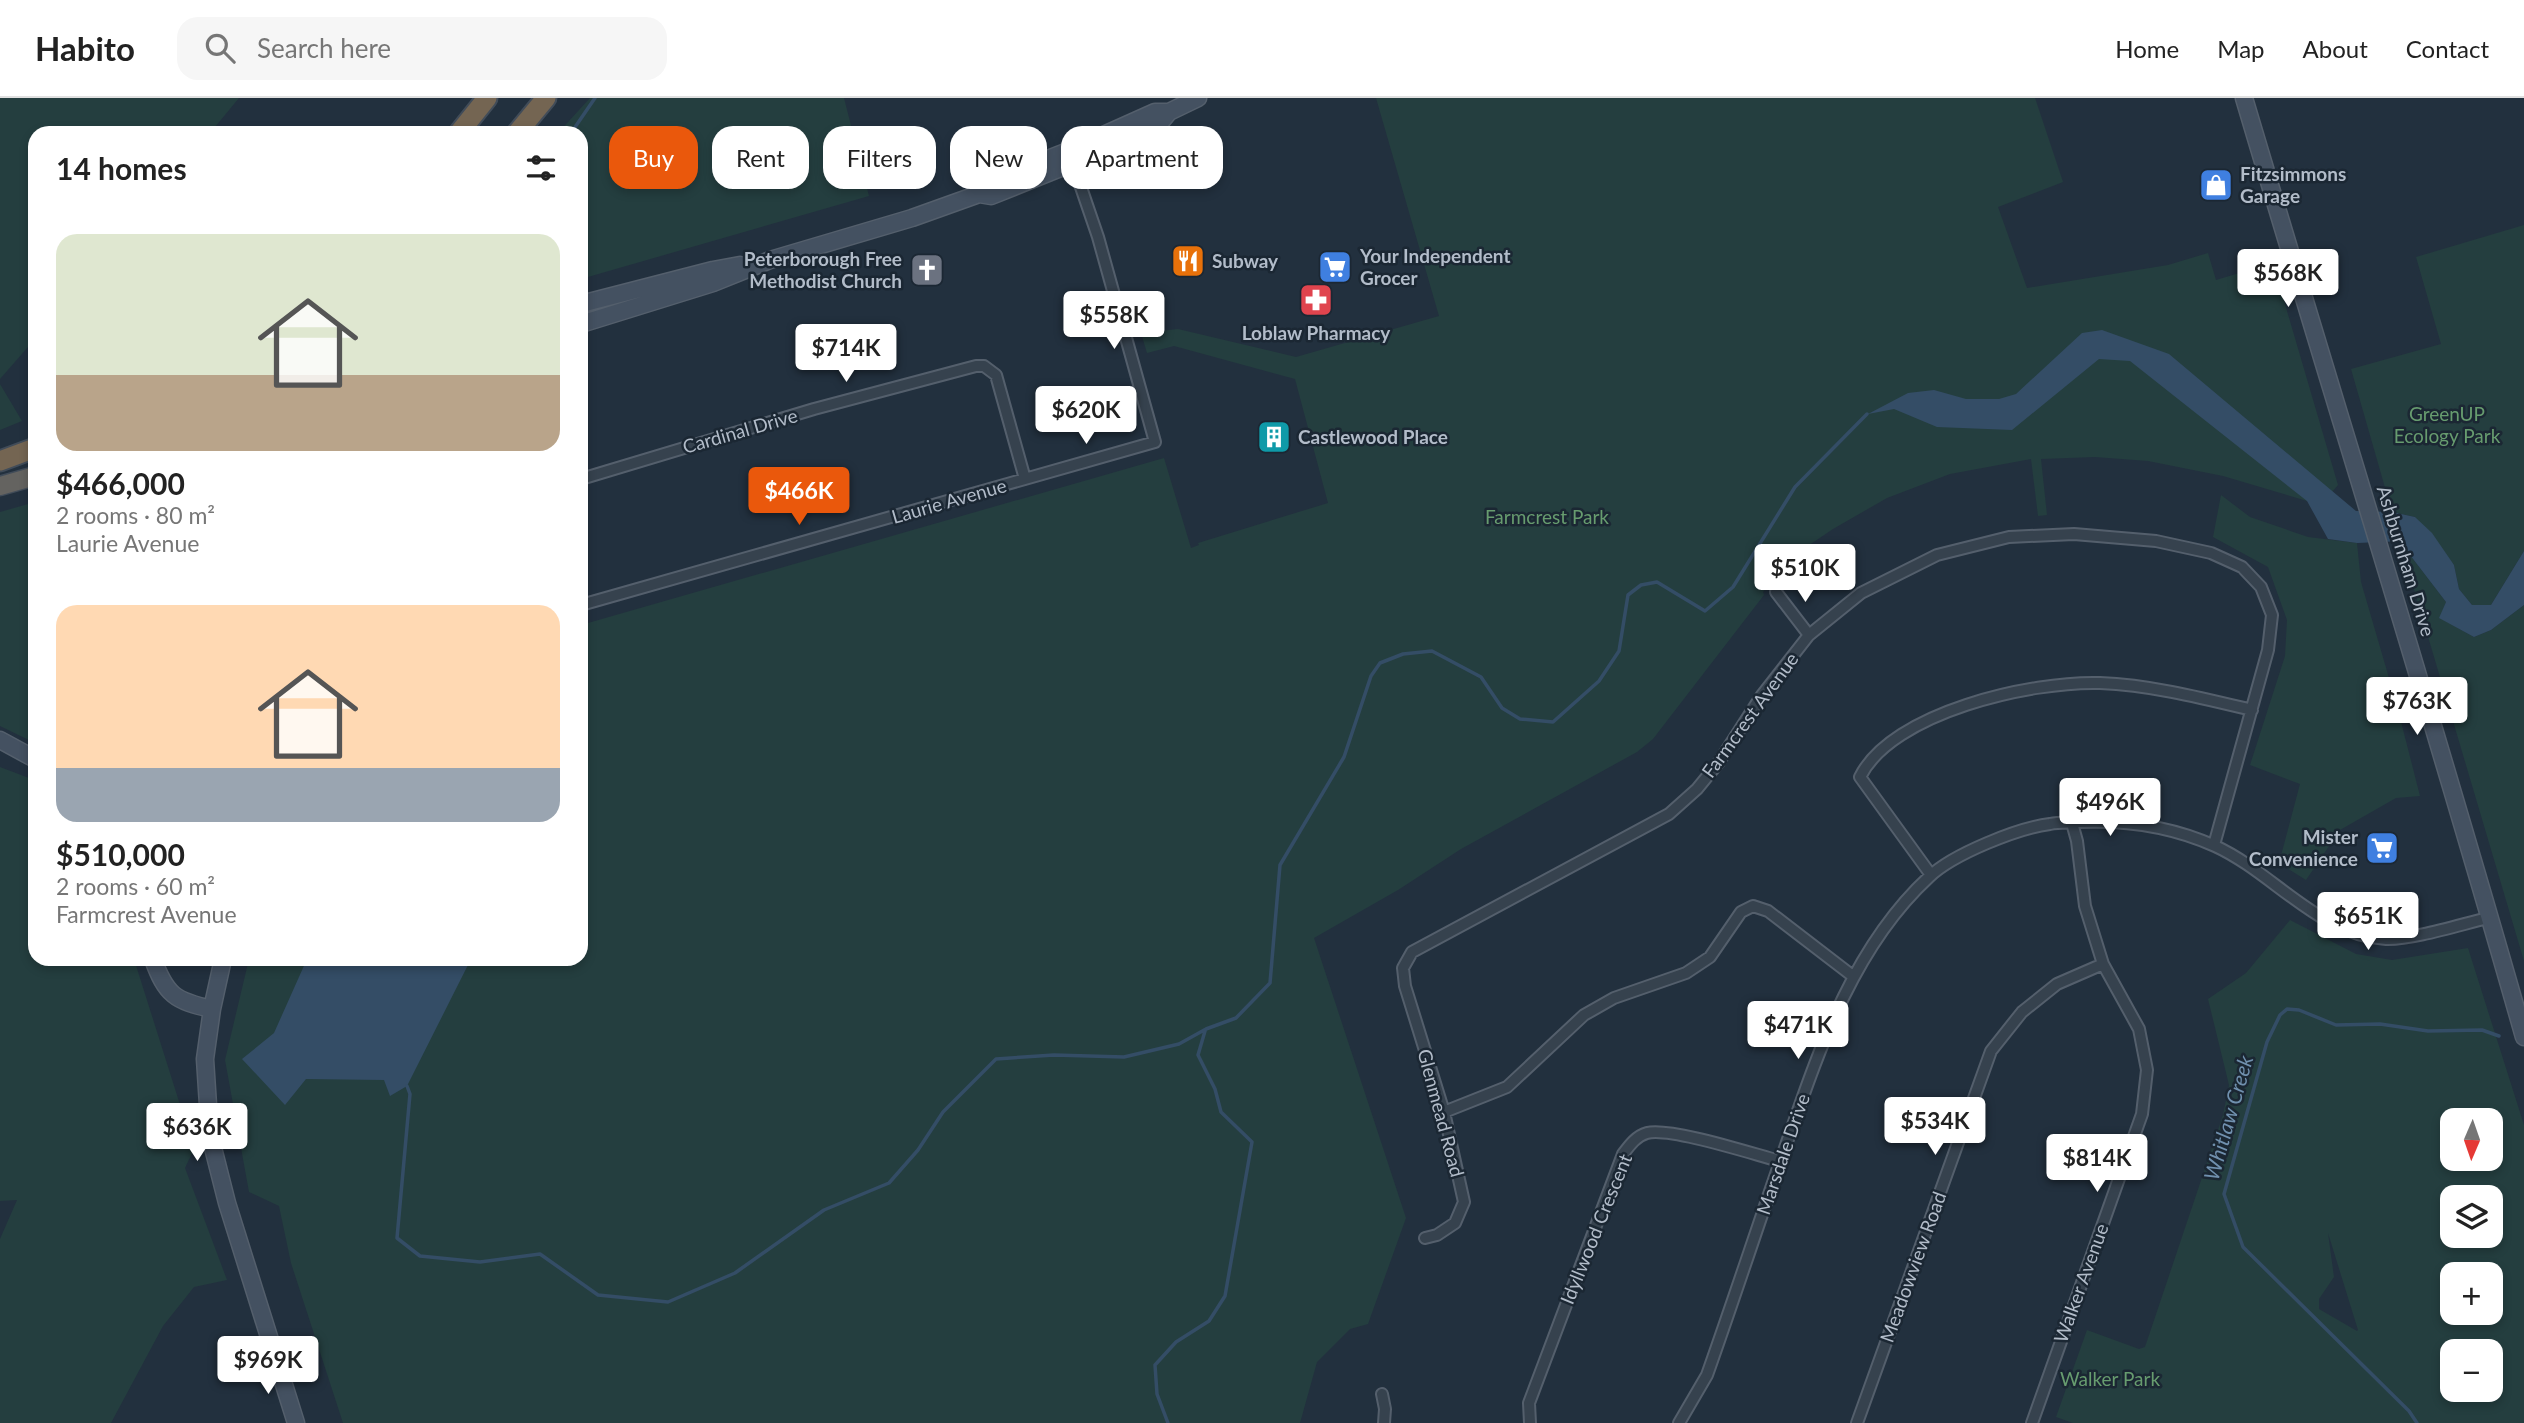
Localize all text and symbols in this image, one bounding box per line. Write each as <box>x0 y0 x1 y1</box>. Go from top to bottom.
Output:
search box <box>177 17 667 80</box>
text: Habito <box>35 28 135 68</box>
icon: search <box>201 29 239 67</box>
text: Search here <box>257 32 391 64</box>
text: Home <box>2115 34 2179 63</box>
text: Map <box>2217 34 2265 63</box>
text: About <box>2303 34 2368 63</box>
text: Contact <box>2406 34 2489 63</box>
chip: Buy <box>609 126 698 189</box>
chip: Rent <box>712 126 809 189</box>
chip: Filters <box>823 126 936 189</box>
chip: New <box>950 126 1047 189</box>
chip: Apartment <box>1061 126 1223 189</box>
icon: filters <box>522 149 560 187</box>
text: 14 homes <box>56 150 187 186</box>
place label: Fitzsimmons Garage <box>2240 162 2346 207</box>
shop icon: Fitzsimmons Garage <box>2197 166 2235 204</box>
restaurant icon: Subway <box>1169 242 1207 280</box>
place label: Your Independent Grocer <box>1359 244 1510 289</box>
place label: Peterborough Free Methodist Church <box>744 247 902 292</box>
supermarket icon: Your Independent Grocer <box>1316 248 1354 286</box>
place label: Subway <box>1212 249 1279 272</box>
pin: $568K <box>2239 250 2337 309</box>
church icon: Peterborough Free Methodist Church <box>908 251 946 289</box>
text: $568K <box>2253 258 2323 286</box>
icon: home <box>245 280 371 406</box>
pharmacy icon: Loblaw Pharmacy <box>1297 281 1335 319</box>
pin: $558K <box>1065 292 1163 351</box>
text: $558K <box>1079 300 1149 328</box>
place label: Loblaw Pharmacy <box>1242 321 1391 344</box>
pin: $714K <box>797 324 895 384</box>
text: $714K <box>811 333 881 361</box>
pin: $620K <box>1037 386 1135 446</box>
text: $620K <box>1051 395 1121 423</box>
park label: GreenUP Ecology Park <box>2394 402 2501 447</box>
street label: Cardinal Drive <box>680 403 800 458</box>
building icon: Castlewood Place <box>1255 418 1293 456</box>
place label: Castlewood Place <box>1298 425 1448 448</box>
text: $466,000 <box>56 465 185 501</box>
pin: $466K <box>750 468 848 527</box>
street label: Laurie Avenue <box>889 473 1009 528</box>
text: $466K <box>764 476 834 504</box>
street label: Ashburnham Drive <box>2373 483 2440 639</box>
text: 2 rooms · 80 m² <box>56 501 215 529</box>
park label: Farmcrest Park <box>1485 505 1609 528</box>
text: Laurie Avenue <box>56 529 199 557</box>
pin: $510K <box>1756 545 1854 604</box>
text: $510K <box>1770 553 1840 581</box>
street label: Farmcrest Avenue <box>1696 648 1803 782</box>
icon: home <box>245 651 371 777</box>
pin: $763K <box>2368 678 2466 737</box>
text: $763K <box>2382 686 2452 714</box>
pin: $496K <box>2061 778 2159 838</box>
text: $496K <box>2075 787 2145 815</box>
place label: Mister Convenience <box>2249 825 2359 870</box>
supermarket icon: Mister Convenience <box>2363 829 2401 867</box>
text: $510,000 <box>56 836 185 872</box>
text: 2 rooms · 60 m² <box>56 872 215 900</box>
pin: $651K <box>2319 892 2417 952</box>
text: Farmcrest Avenue <box>56 900 237 928</box>
text: $651K <box>2333 901 2403 929</box>
pin: $471K <box>1749 1002 1847 1061</box>
text: $471K <box>1763 1010 1833 1038</box>
street label: Glenmead Road <box>1413 1046 1470 1179</box>
water label: Whitlaw Creek <box>2198 1051 2258 1183</box>
street label: Marsdale Drive <box>1751 1090 1814 1217</box>
pin: $534K <box>1886 1098 1984 1157</box>
pin: $636K <box>148 1104 246 1163</box>
text: $534K <box>1900 1106 1970 1134</box>
north arrow <box>2440 1108 2502 1171</box>
map controls <box>2440 1108 2503 1402</box>
text: $636K <box>162 1112 232 1140</box>
pin: $814K <box>2048 1134 2146 1194</box>
text: $814K <box>2062 1143 2132 1171</box>
street label: Idyllwood Crescent <box>1555 1150 1636 1307</box>
button: layers <box>2440 1185 2503 1248</box>
street label: Meadowview Road <box>1875 1188 1951 1345</box>
street label: Walker Avenue <box>2048 1220 2113 1346</box>
button: + <box>2440 1262 2503 1325</box>
pin: $969K <box>219 1336 317 1396</box>
button: − <box>2440 1339 2503 1402</box>
text: $969K <box>233 1345 303 1373</box>
park label: Walker Park <box>2060 1367 2160 1390</box>

